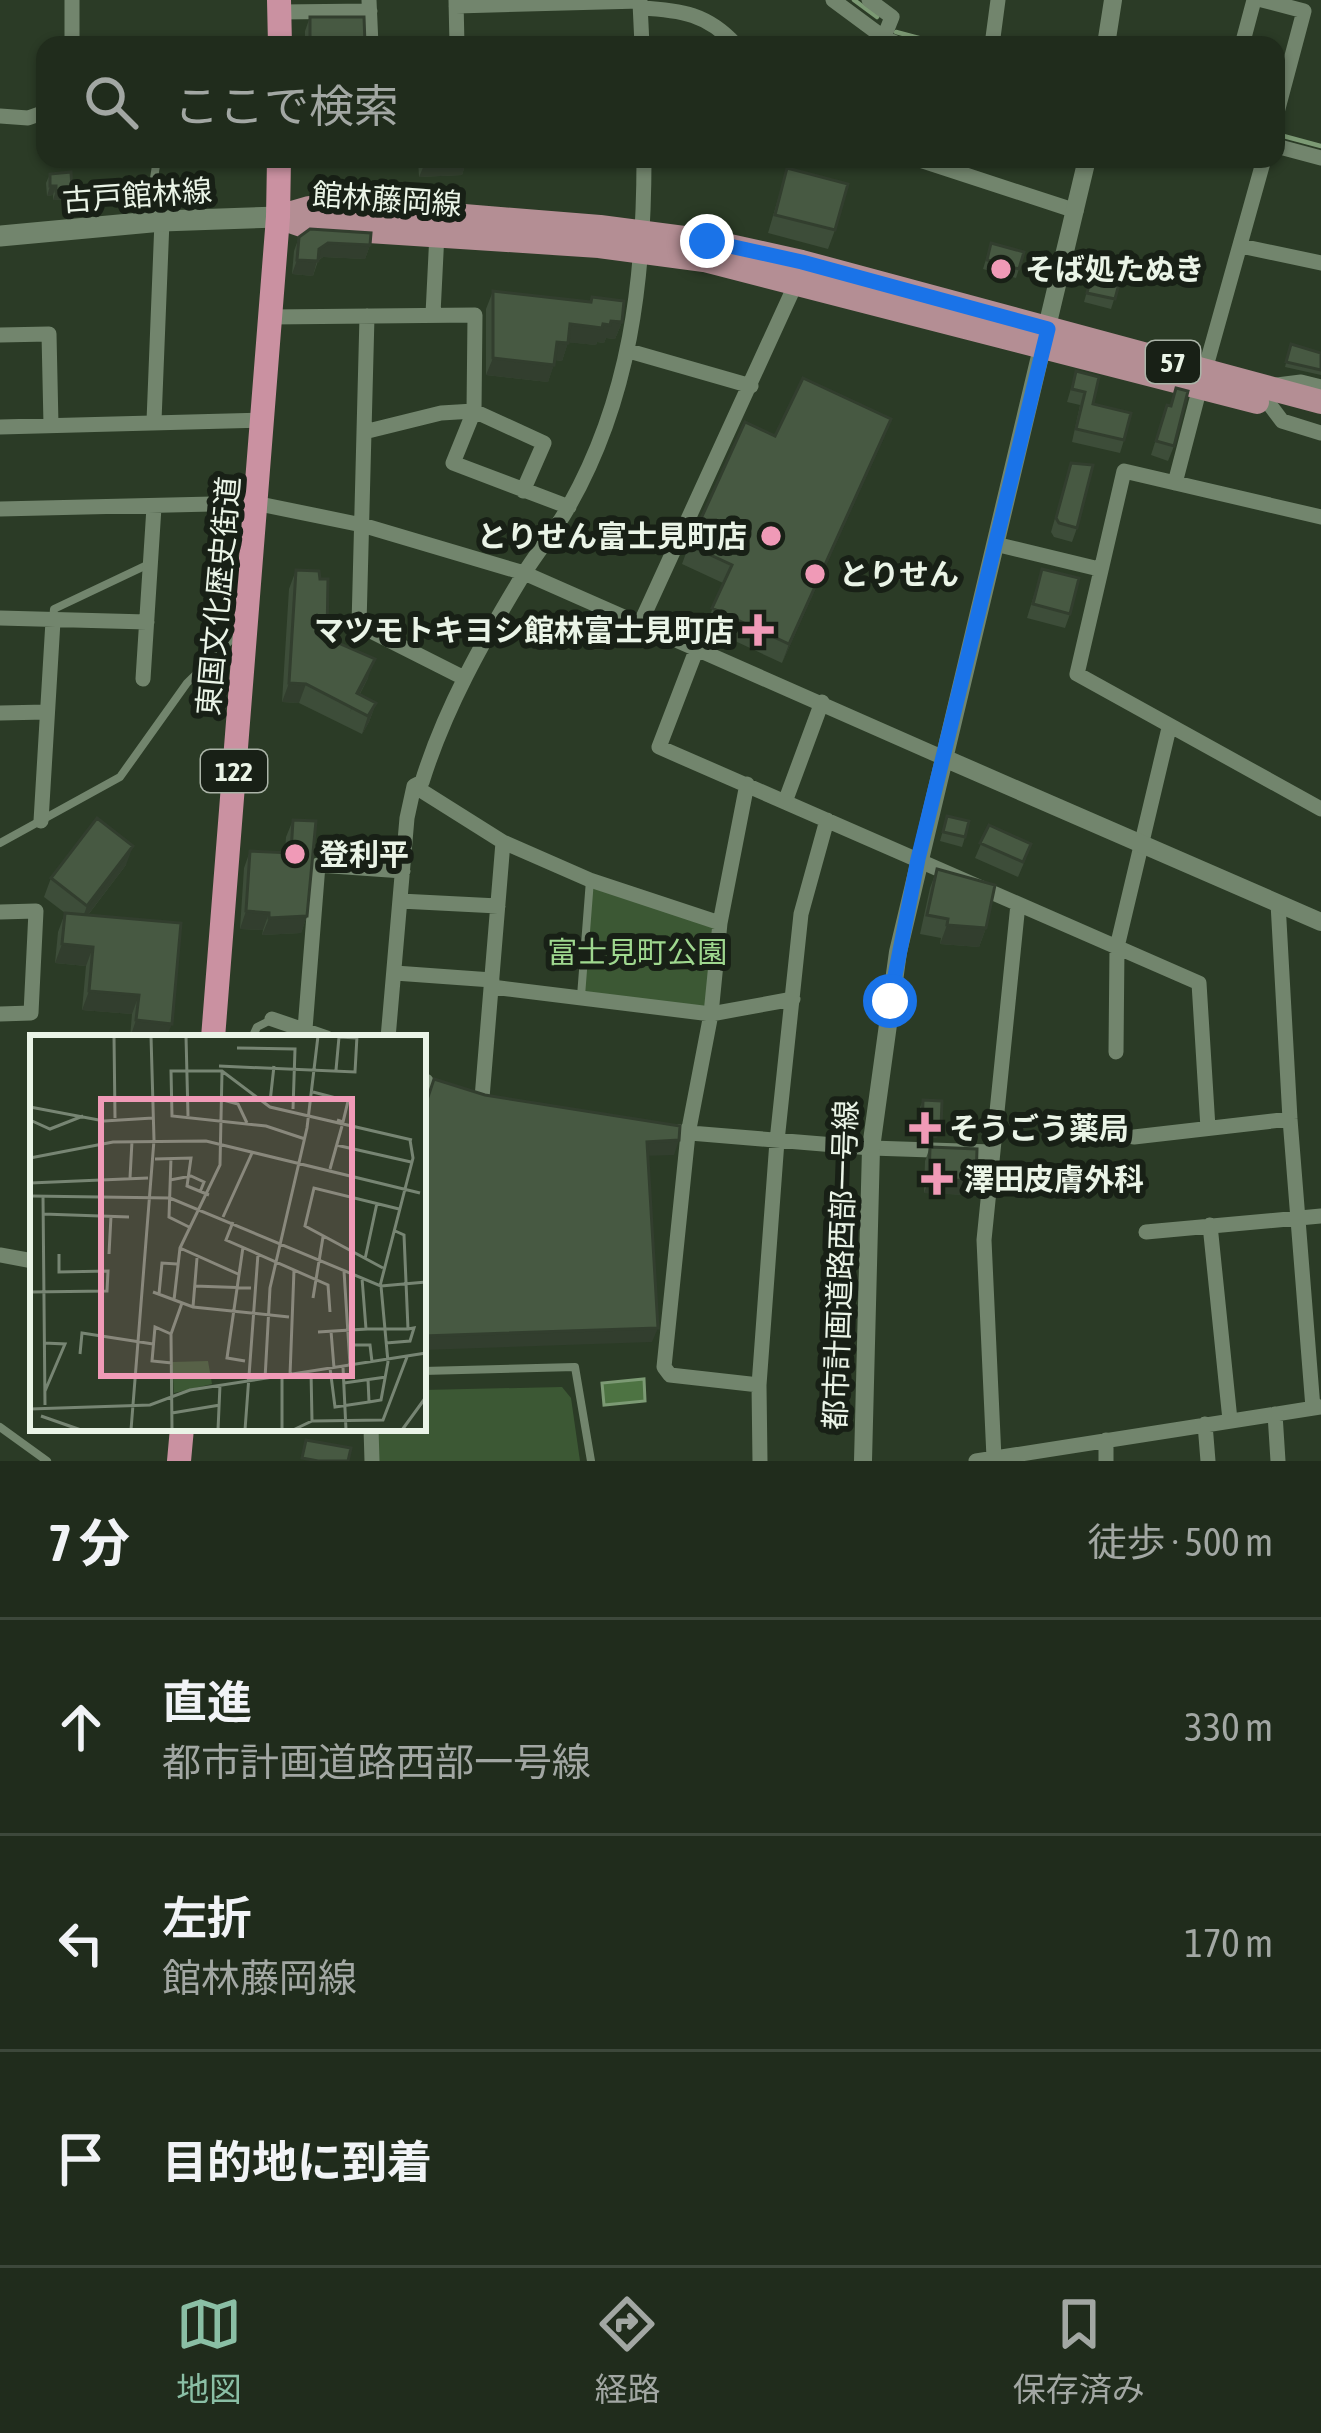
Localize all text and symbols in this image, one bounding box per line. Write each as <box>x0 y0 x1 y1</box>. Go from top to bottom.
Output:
search box <box>36 36 1285 168</box>
icon: search <box>78 69 144 135</box>
text: ここで検索 <box>174 80 399 132</box>
street label: 古戸館林線 <box>61 173 213 217</box>
street label: 館林藤岡線 <box>311 177 463 221</box>
route end <box>680 214 734 268</box>
place label: そば処たぬき <box>1025 252 1204 286</box>
marker: そば処たぬき <box>988 256 1014 282</box>
road number: 57 <box>1146 341 1200 383</box>
street label: 東国文化歴史街道 <box>191 475 245 717</box>
place label: とりせん富士見町店 <box>477 519 747 553</box>
marker: とりせん富士見町店 <box>758 523 784 549</box>
place label: とりせん <box>839 557 959 591</box>
marker: とりせん <box>802 561 828 587</box>
place label: マツモトキヨシ館林富士見町店 <box>314 613 734 647</box>
marker: マツモトキヨシ館林富士見町店 <box>745 617 771 643</box>
road number: 122 <box>201 750 267 792</box>
place label: 登利平 <box>319 837 409 871</box>
marker: 登利平 <box>282 841 308 867</box>
park label: 富士見町公園 <box>547 935 727 969</box>
route start <box>863 974 917 1028</box>
inset map <box>30 1035 426 1431</box>
street label: 都市計画道路西部一号線 <box>817 1100 863 1430</box>
place label: そうごう薬局 <box>949 1111 1129 1145</box>
marker: そうごう薬局 <box>912 1115 938 1141</box>
place label: 澤田皮膚外科 <box>964 1162 1144 1196</box>
marker: 澤田皮膚外科 <box>921 1163 953 1195</box>
text: 7 分 <box>48 1513 130 1572</box>
text: 徒歩 · 500 m <box>1088 1520 1273 1564</box>
text: 直進 <box>162 1676 252 1728</box>
icon: ahead <box>48 1694 114 1760</box>
text: 330 m <box>1185 1705 1273 1749</box>
text: 都市計画道路西部一号線 <box>162 1740 591 1784</box>
text: 左折 <box>162 1892 252 1944</box>
icon: left <box>48 1910 114 1976</box>
text: 170 m <box>1185 1921 1273 1965</box>
text: 館林藤岡線 <box>162 1956 357 2000</box>
icon: arrive <box>48 2126 114 2192</box>
text: 目的地に到着 <box>162 2136 432 2188</box>
tab: 地図 <box>176 2291 242 2411</box>
tab: 経路 <box>594 2291 660 2411</box>
tab: 保存済み <box>1013 2291 1145 2411</box>

